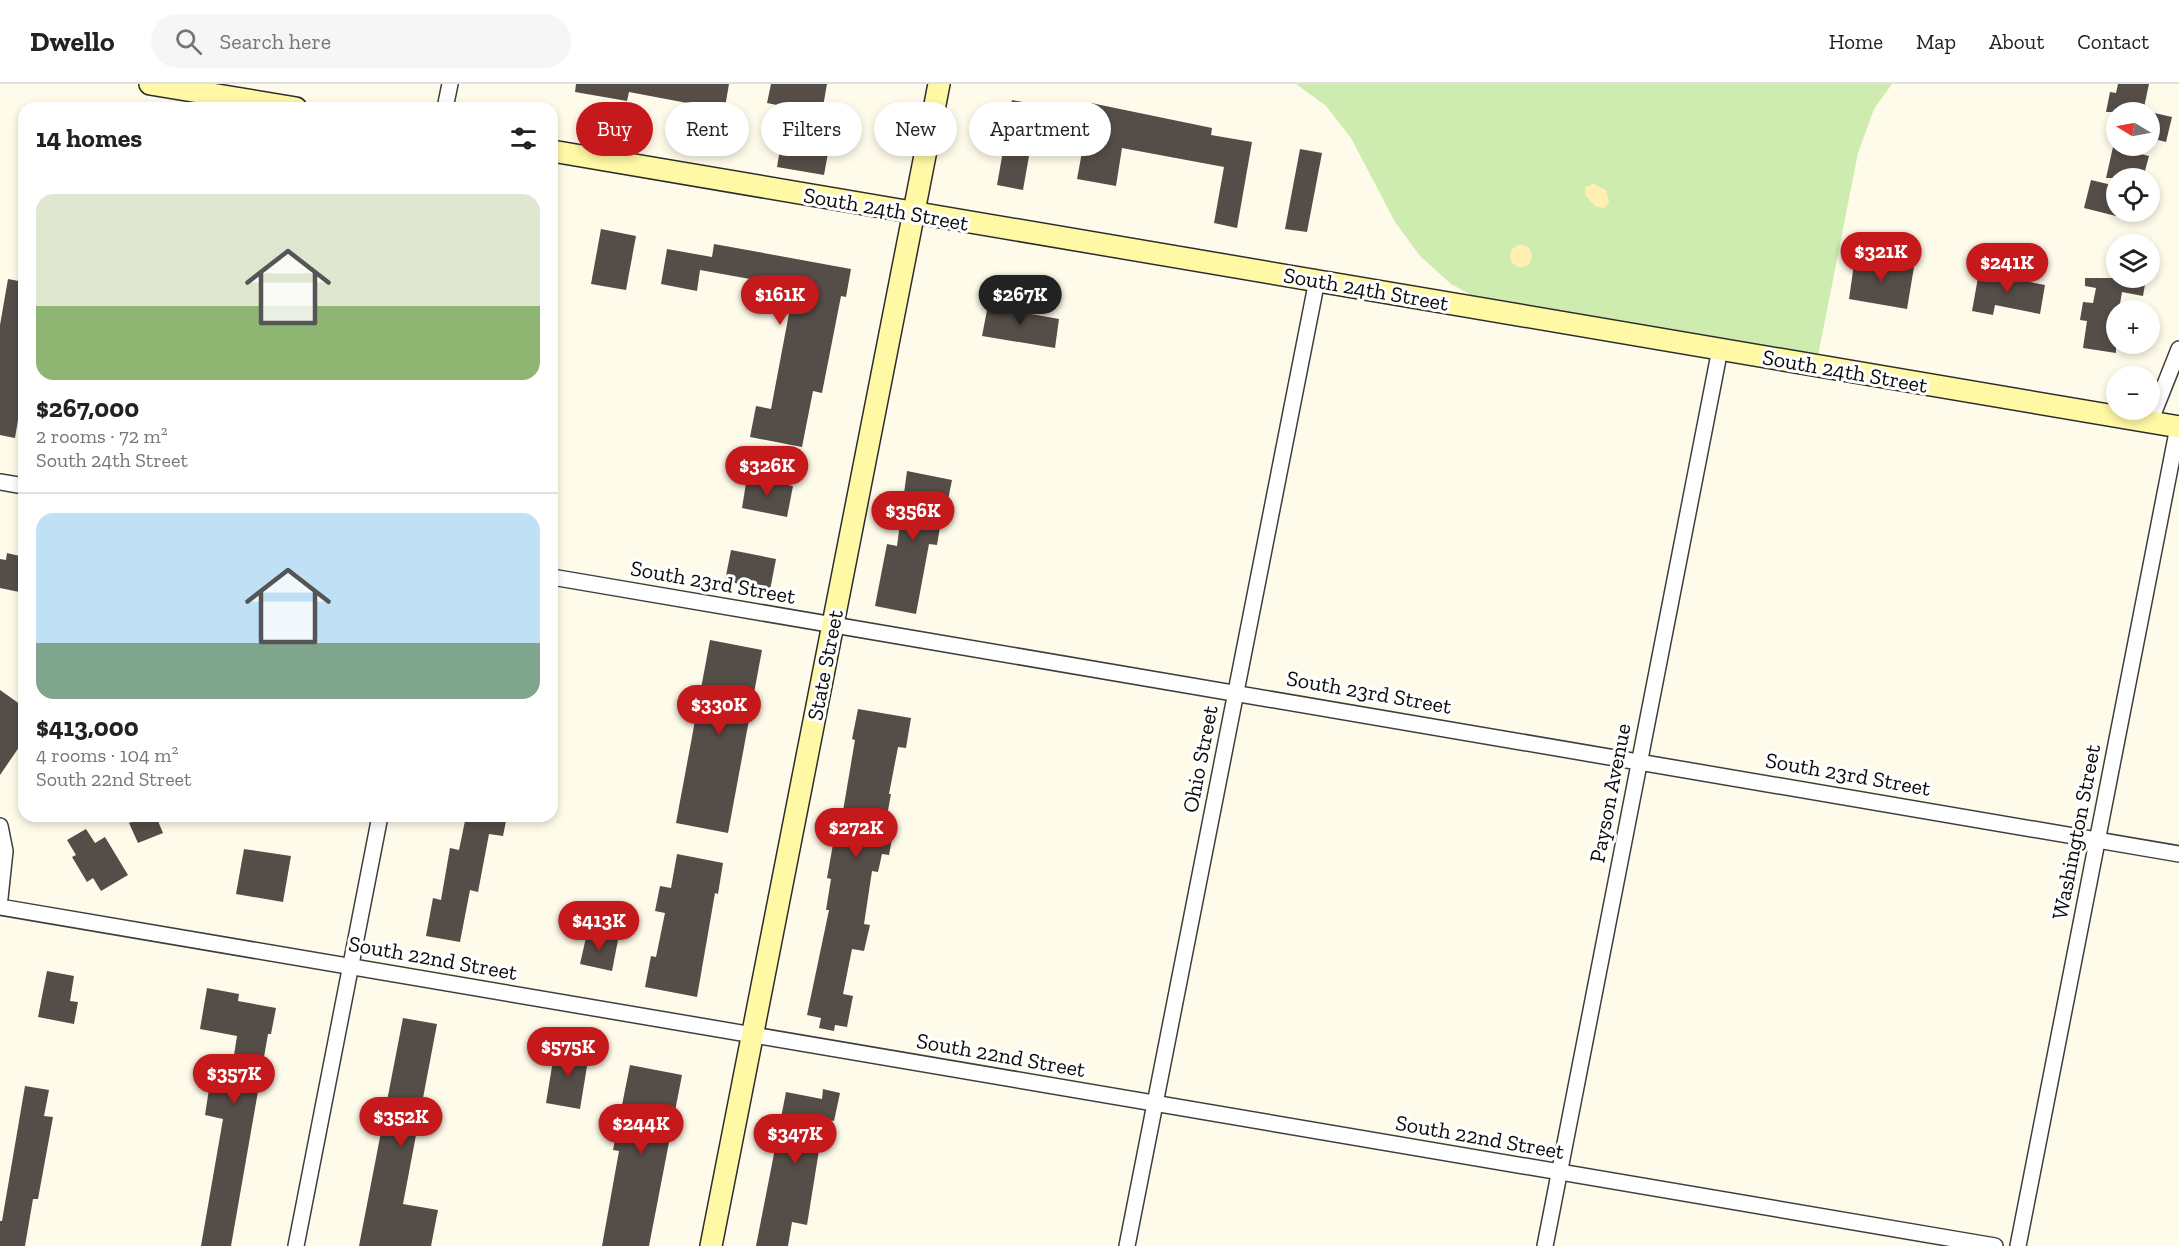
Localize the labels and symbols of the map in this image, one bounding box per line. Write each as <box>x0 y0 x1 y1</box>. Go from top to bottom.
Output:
north arrow <box>2106 102 2160 156</box>
street label: South 24th Street <box>801 181 971 237</box>
pin: $321K <box>1839 232 1923 283</box>
pin: $241K <box>1965 243 2049 294</box>
street label: South 24th Street <box>1281 261 1451 317</box>
pin: $161K <box>738 275 822 326</box>
pin: $267K <box>978 275 1062 326</box>
street label: South 24th Street <box>1760 343 1930 399</box>
pin: $326K <box>725 446 809 497</box>
pin: $356K <box>871 491 955 542</box>
street label: South 23rd Street <box>628 554 798 610</box>
street label: State Street <box>801 607 849 723</box>
street label: South 23rd Street <box>1284 664 1454 720</box>
pin: $330K <box>677 685 761 736</box>
street label: Ohio Street <box>1176 702 1224 815</box>
street label: Payson Avenue <box>1583 721 1637 865</box>
street label: Washington Street <box>2046 741 2106 922</box>
street label: South 23rd Street <box>1763 746 1933 802</box>
pin: $272K <box>814 808 898 859</box>
pin: $413K <box>557 901 641 952</box>
street label: South 22nd Street <box>346 930 520 986</box>
pin: $575K <box>526 1027 610 1078</box>
street label: South 22nd Street <box>914 1027 1088 1083</box>
pin: $357K <box>192 1054 276 1105</box>
pin: $352K <box>359 1097 443 1148</box>
pin: $244K <box>599 1104 683 1155</box>
street label: South 22nd Street <box>1393 1109 1567 1165</box>
pin: $347K <box>753 1114 837 1165</box>

